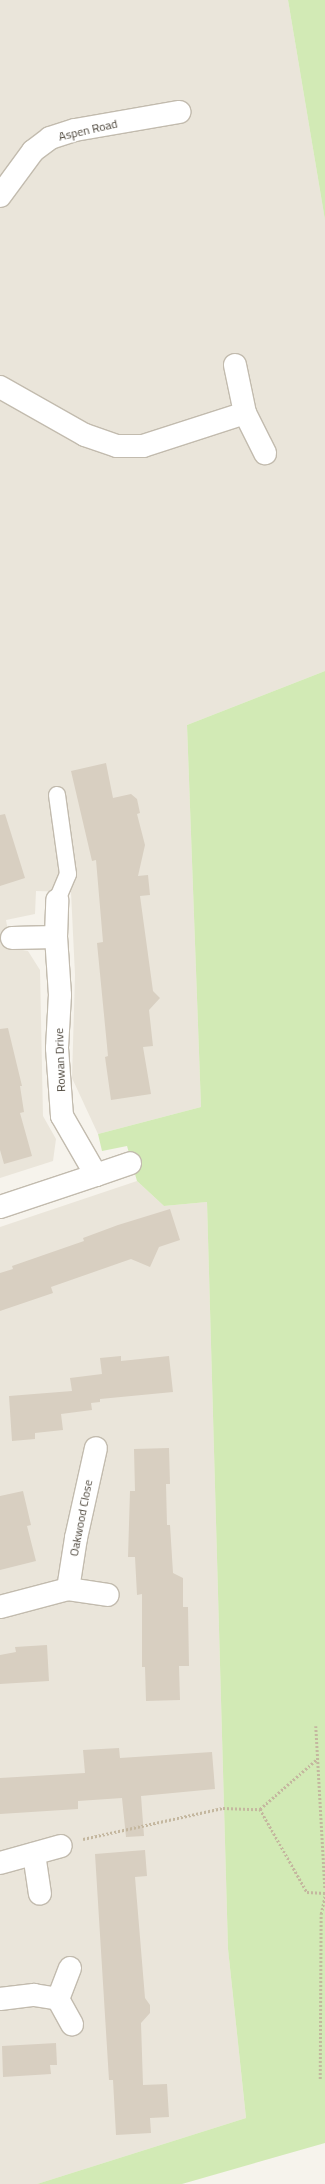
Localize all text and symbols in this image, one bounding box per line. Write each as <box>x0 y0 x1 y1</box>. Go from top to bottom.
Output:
street label: Aspen Road <box>57 116 119 144</box>
street label: Rowan Drive <box>52 1028 68 1092</box>
street label: Oakwood Close <box>67 1478 95 1558</box>

